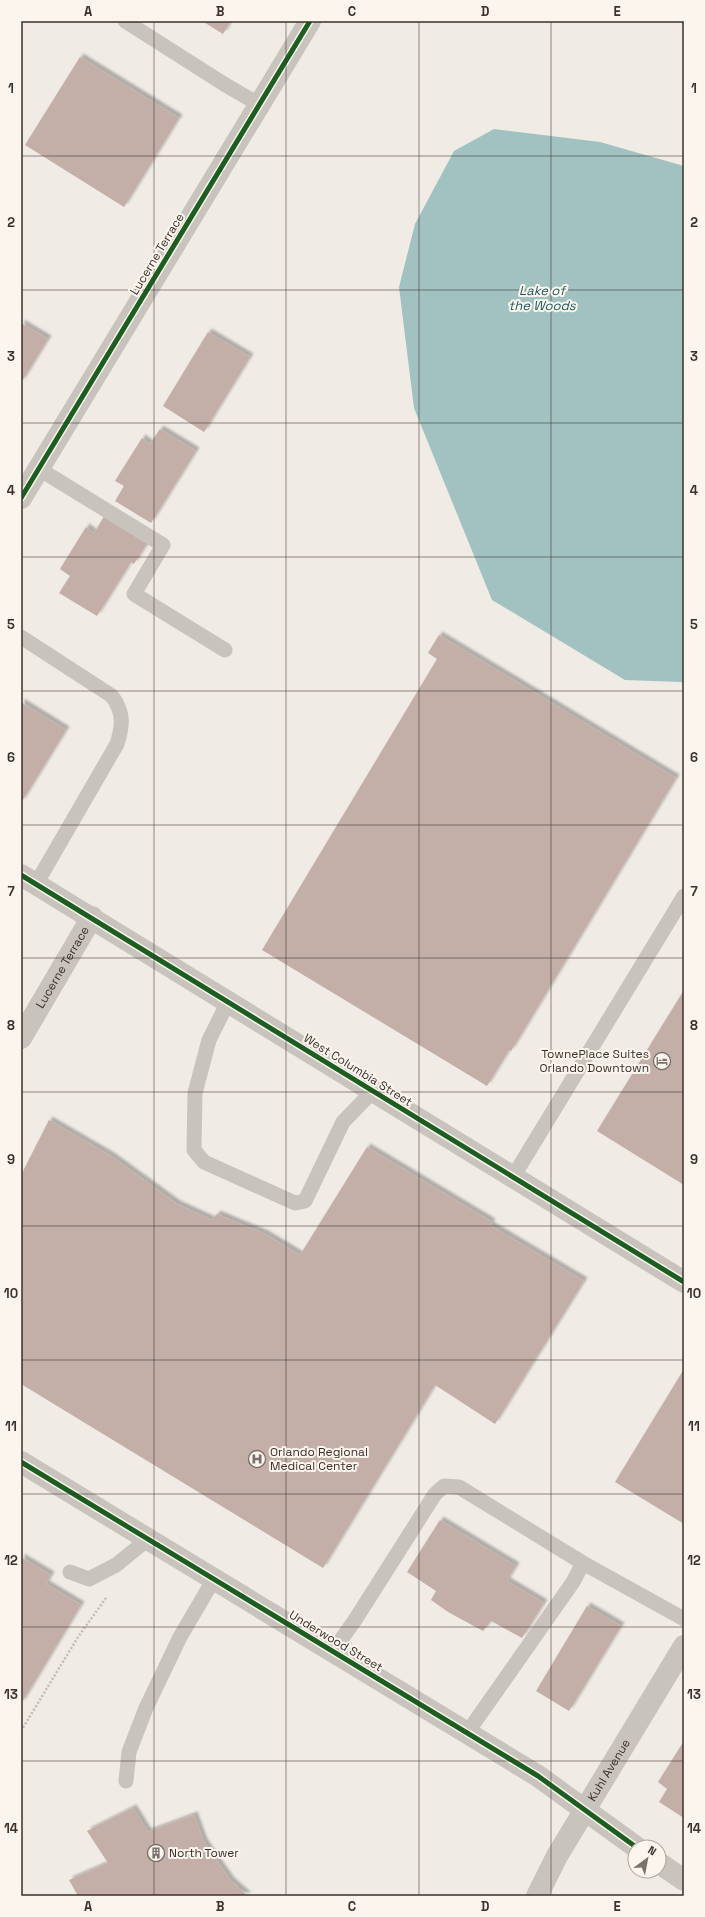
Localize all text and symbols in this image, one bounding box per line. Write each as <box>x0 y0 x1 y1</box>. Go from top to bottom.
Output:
text: A <box>84 3 93 20</box>
text: B <box>216 3 225 20</box>
text: C <box>348 3 356 20</box>
text: D <box>481 3 490 20</box>
text: E <box>613 3 621 20</box>
text: 1 <box>8 80 14 97</box>
text: 1 <box>691 80 697 97</box>
street label: Lucerne Terrace <box>126 210 188 298</box>
text: 2 <box>7 214 15 231</box>
text: 2 <box>690 214 698 231</box>
water label: Lake of the Woods <box>508 282 577 314</box>
text: 3 <box>7 348 15 365</box>
text: 3 <box>690 348 698 365</box>
text: 4 <box>7 482 15 499</box>
text: 4 <box>690 482 698 499</box>
text: 5 <box>7 616 15 633</box>
text: 5 <box>690 616 698 633</box>
text: 6 <box>7 749 15 766</box>
text: 6 <box>690 749 698 766</box>
text: 7 <box>7 883 15 900</box>
text: 7 <box>690 883 698 900</box>
street label: Lucerne Terrace <box>32 923 93 1011</box>
text: 8 <box>7 1017 15 1034</box>
text: 8 <box>690 1017 698 1034</box>
street label: West Columbia Street <box>301 1030 415 1110</box>
place label: TownePlace Suites Orlando Downtown <box>539 1046 649 1076</box>
hotel icon: TownePlace Suites Orlando Downtown <box>652 1051 672 1071</box>
text: 9 <box>7 1151 15 1168</box>
text: 9 <box>690 1151 698 1168</box>
text: 10 <box>4 1285 18 1302</box>
text: 10 <box>687 1285 701 1302</box>
text: 11 <box>5 1418 17 1435</box>
text: 11 <box>688 1418 700 1435</box>
place label: Orlando Regional Medical Center <box>270 1444 368 1474</box>
hospital icon: Orlando Regional Medical Center <box>247 1449 267 1469</box>
text: 12 <box>4 1552 18 1569</box>
text: 12 <box>687 1552 701 1569</box>
street label: Underwood Street <box>286 1607 386 1675</box>
text: 13 <box>4 1686 18 1703</box>
text: 13 <box>687 1686 701 1703</box>
street label: Kuhl Avenue <box>584 1736 634 1804</box>
text: 14 <box>4 1820 18 1837</box>
text: 14 <box>687 1820 701 1837</box>
north arrow <box>627 1839 667 1879</box>
building icon: North Tower <box>146 1843 166 1863</box>
text: N <box>645 1843 659 1858</box>
place label: North Tower <box>169 1845 239 1861</box>
text: A <box>84 1898 93 1915</box>
text: B <box>216 1898 225 1915</box>
text: C <box>348 1898 356 1915</box>
text: D <box>481 1898 490 1915</box>
text: E <box>613 1898 621 1915</box>

